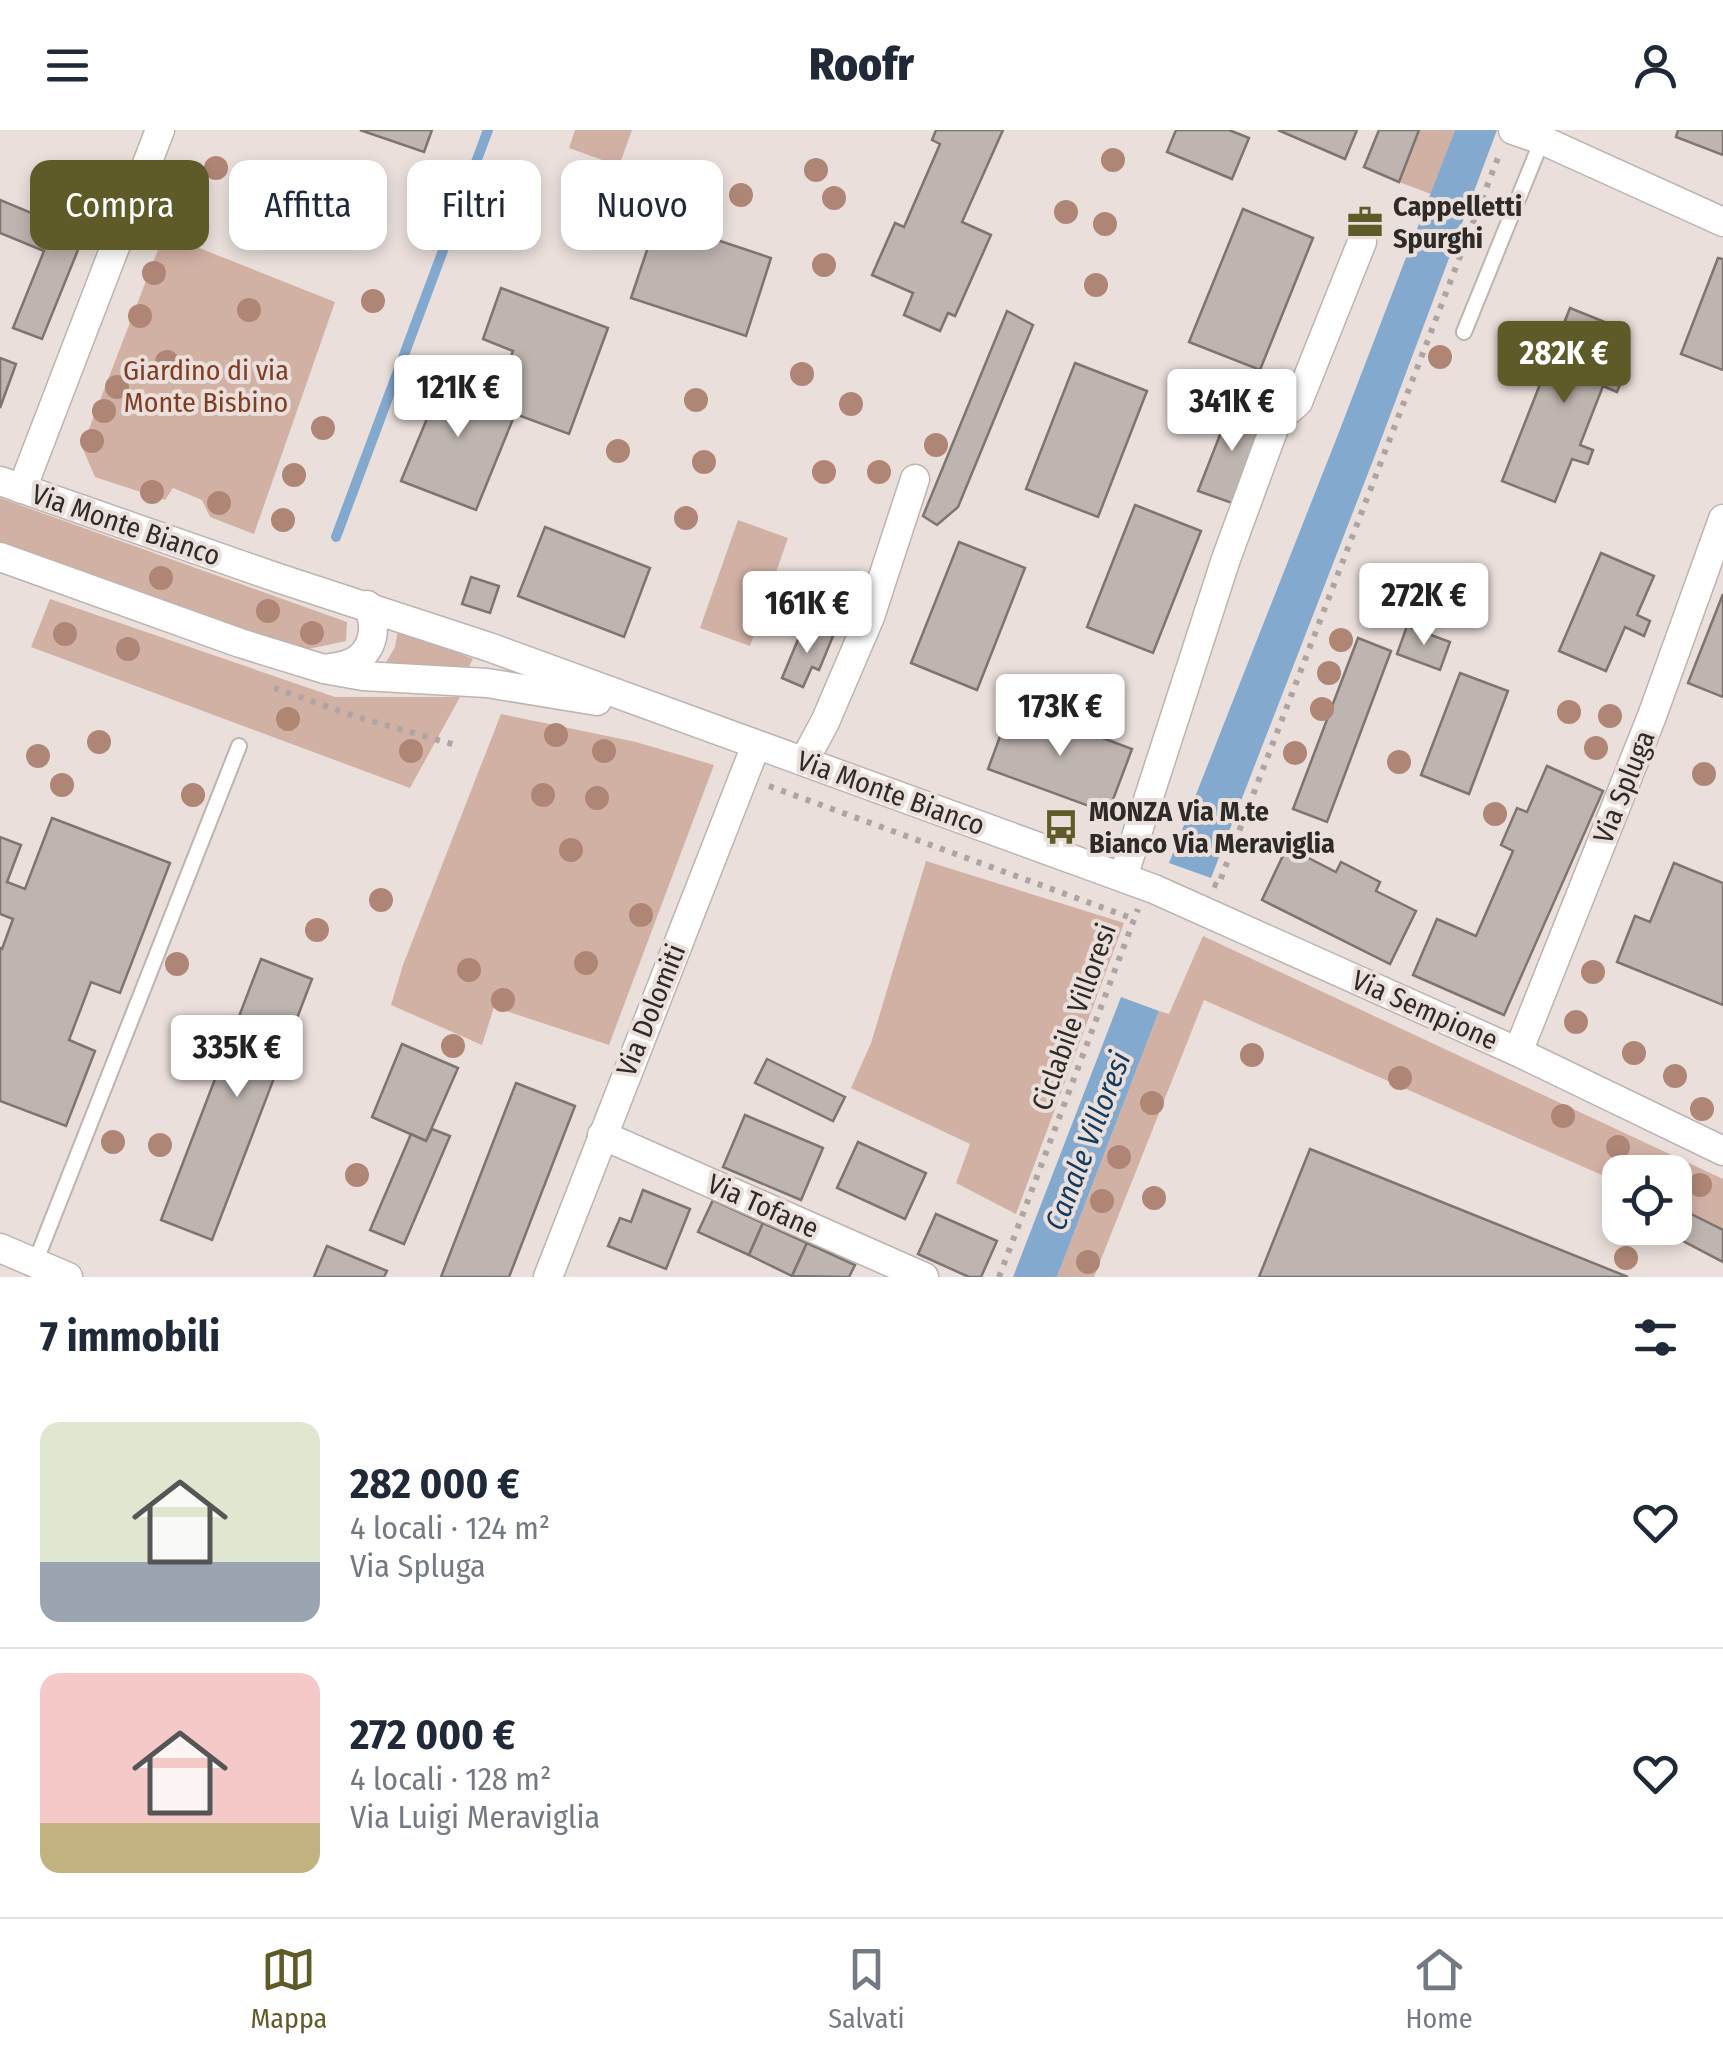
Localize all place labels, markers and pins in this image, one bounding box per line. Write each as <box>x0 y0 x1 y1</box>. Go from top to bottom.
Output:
place label: Cappelletti Spurghi <box>1393 190 1522 255</box>
office icon: Cappelletti Spurghi <box>1346 203 1384 241</box>
pin: 282K € <box>1483 321 1645 406</box>
pin: 121K € <box>377 355 539 440</box>
pin: 341K € <box>1151 369 1313 454</box>
pin: 272K € <box>1343 563 1505 648</box>
pin: 161K € <box>726 571 888 656</box>
pin: 173K € <box>979 674 1141 759</box>
place label: MONZA Via M.te Bianco Via Meraviglia <box>1089 795 1335 860</box>
bus stop icon: MONZA Via M.te Bianco Via Meraviglia <box>1042 808 1080 846</box>
pin: 335K € <box>156 1015 318 1100</box>

